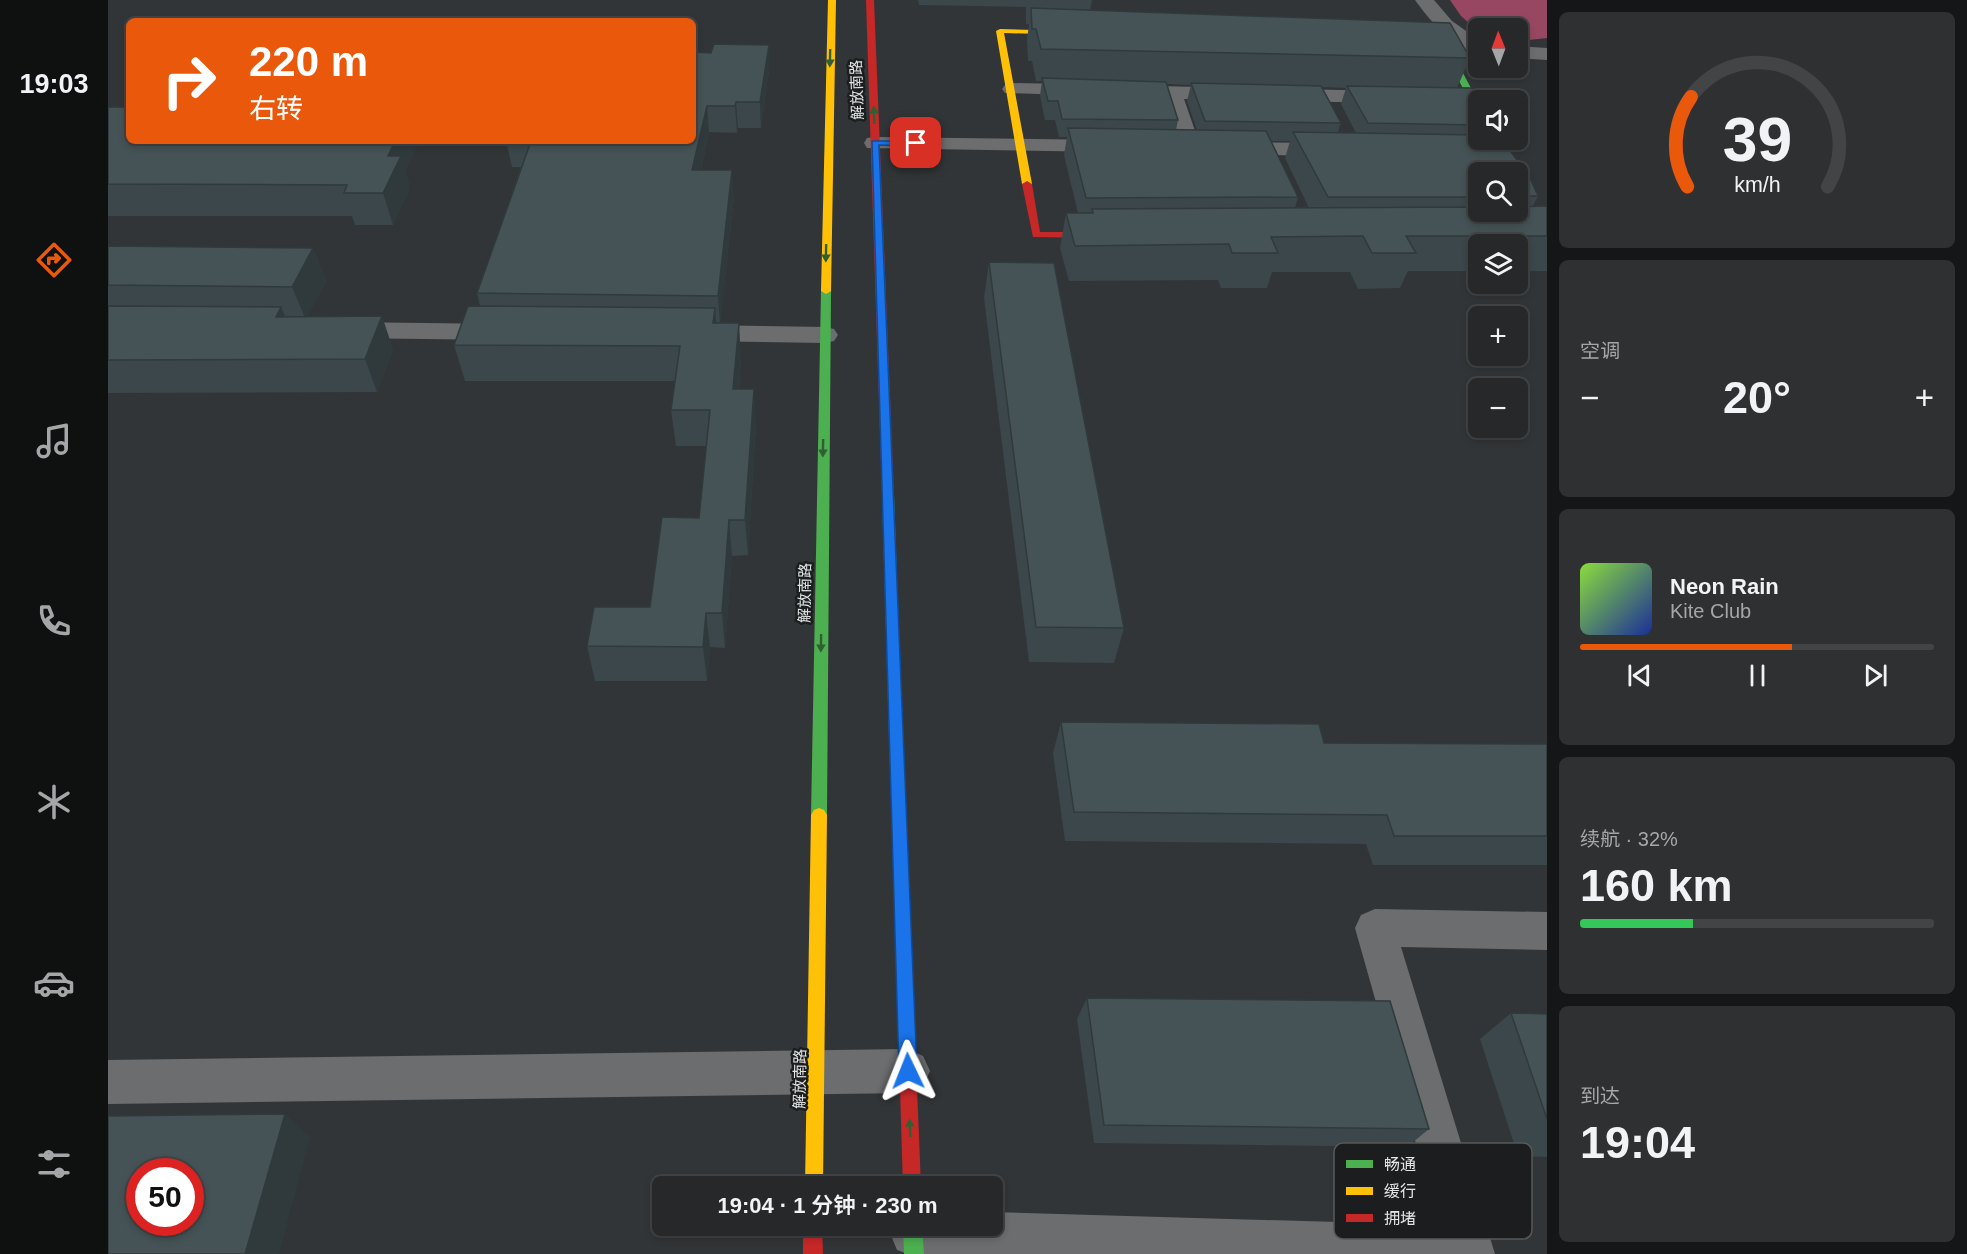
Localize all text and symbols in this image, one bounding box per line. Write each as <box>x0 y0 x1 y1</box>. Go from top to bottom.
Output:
north arrow <box>1468 18 1528 78</box>
map controls <box>1468 18 1528 438</box>
text: 220 m <box>249 38 368 85</box>
icon: right <box>150 42 228 120</box>
one-way arrow <box>826 49 835 68</box>
street label: 解放南路 <box>847 60 866 120</box>
text: 19:03 <box>19 69 89 99</box>
button: sound <box>1468 90 1528 150</box>
text: 右转 <box>249 94 303 124</box>
one-way arrow <box>869 105 879 124</box>
text: 39 <box>1722 105 1792 174</box>
pin <box>890 117 941 168</box>
icon: arrive <box>899 126 932 159</box>
button: search <box>1468 162 1528 222</box>
text: km/h <box>1734 174 1780 198</box>
button: layers <box>1468 234 1528 294</box>
icon: directions <box>33 239 75 281</box>
one-way arrow <box>821 244 831 263</box>
button: + <box>1468 306 1528 366</box>
text: 空调 <box>1580 340 1620 362</box>
text: 20° <box>1723 372 1791 423</box>
button: − <box>1468 378 1528 438</box>
text: − <box>1580 379 1599 416</box>
text: + <box>1915 379 1934 416</box>
icon: music <box>33 420 75 462</box>
one-way arrow <box>818 439 828 458</box>
street label: 解放南路 <box>795 563 814 623</box>
text: Neon Rain <box>1670 574 1779 599</box>
icon: phone <box>33 600 75 642</box>
text: Kite Club <box>1670 600 1751 622</box>
one-way arrow <box>816 634 826 653</box>
icon: previous <box>1623 659 1656 692</box>
icon: pause <box>1741 659 1774 692</box>
icon: next <box>1859 659 1892 692</box>
icon: climate <box>33 781 75 823</box>
text: 续航 · 32% <box>1580 828 1678 850</box>
text: 160 km <box>1580 860 1733 911</box>
icon: car <box>33 962 75 1004</box>
position arrow <box>876 1039 940 1103</box>
street label: 解放南路 <box>790 1049 809 1109</box>
text: 到达 <box>1580 1085 1620 1107</box>
text: 19:04 <box>1580 1117 1695 1168</box>
one-way arrow <box>905 1119 915 1138</box>
icon: filters <box>33 1143 75 1185</box>
legend <box>1334 1143 1532 1239</box>
text: 畅通 <box>1384 1156 1416 1173</box>
speed limit sign: 50 <box>126 1158 204 1236</box>
text: 缓行 <box>1384 1183 1416 1200</box>
text: 19:04 · 1 分钟 · 230 m <box>717 1193 938 1218</box>
text: 拥堵 <box>1384 1210 1416 1227</box>

